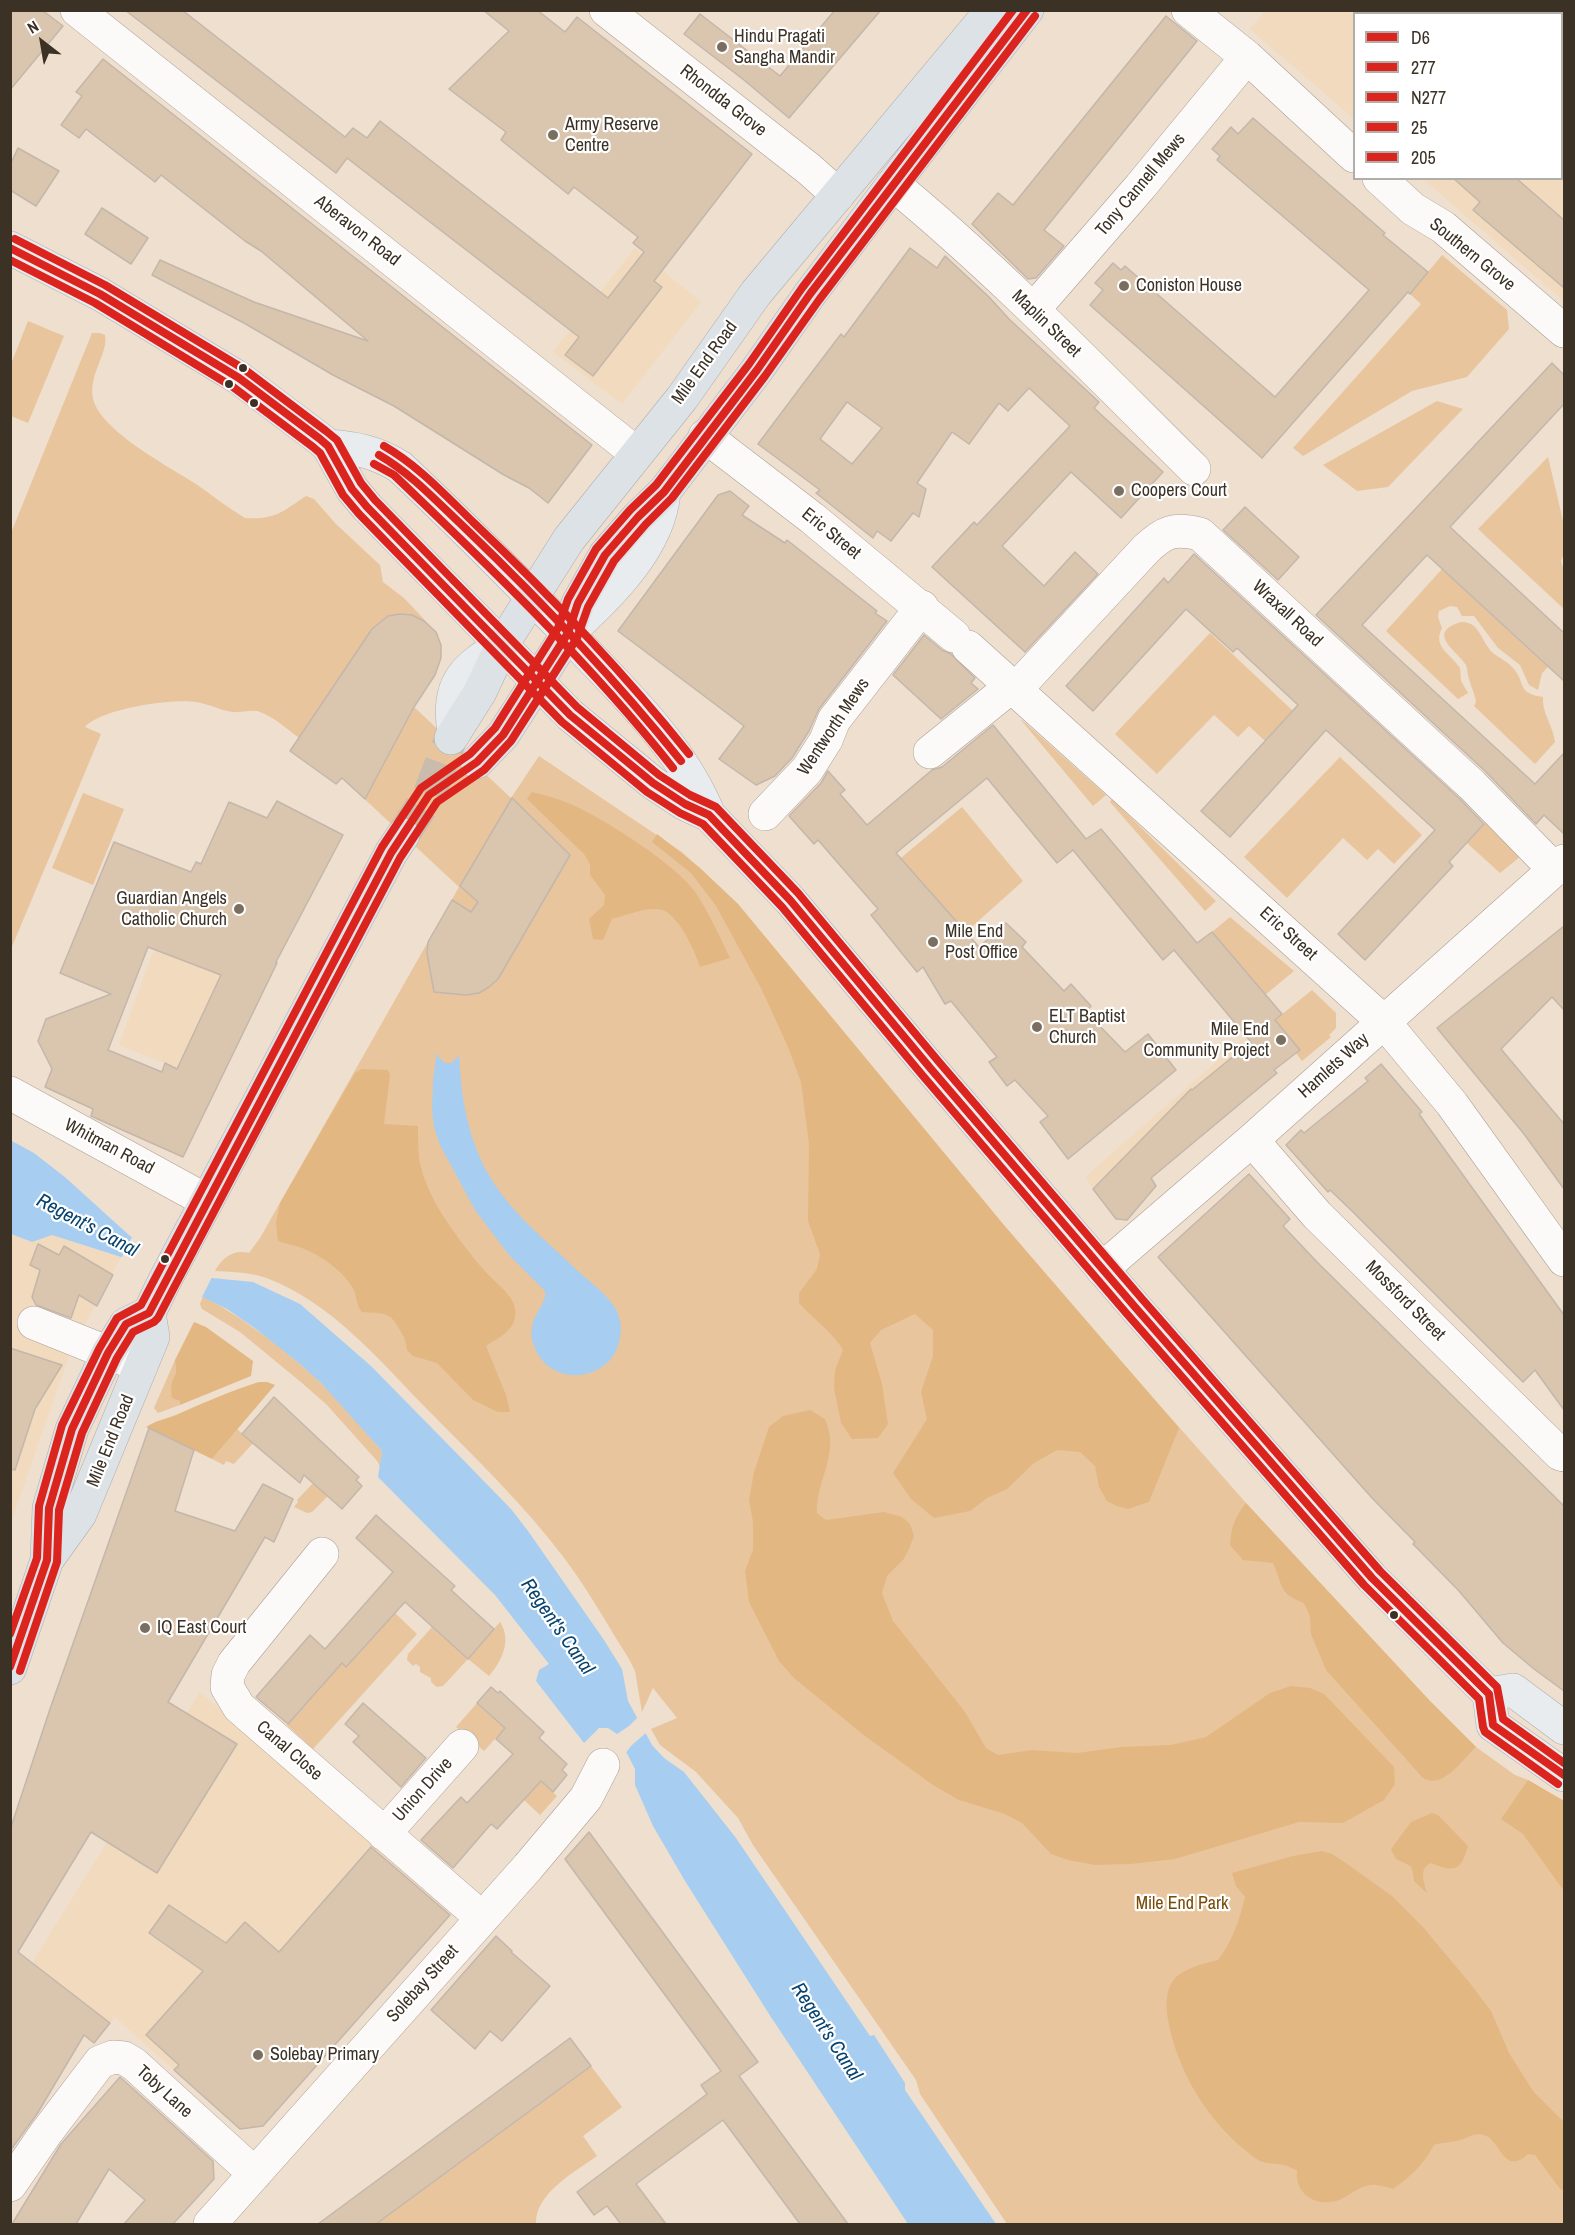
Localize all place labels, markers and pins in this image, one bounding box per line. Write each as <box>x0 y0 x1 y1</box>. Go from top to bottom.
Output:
place label: Hindu Pragati Sangha Mandir <box>734 26 835 68</box>
marker: Hindu Pragati Sangha Mandir <box>715 40 729 54</box>
place label: Army Reserve Centre <box>565 114 658 156</box>
marker: Army Reserve Centre <box>546 128 560 142</box>
place label: Coniston House <box>1136 275 1242 297</box>
marker: Coniston House <box>1117 279 1131 293</box>
unlabelled marker <box>237 362 249 374</box>
unlabelled marker <box>223 378 235 390</box>
unlabelled marker <box>248 397 260 409</box>
place label: Coopers Court <box>1131 480 1227 502</box>
marker: Coopers Court <box>1112 484 1126 498</box>
place label: Guardian Angels Catholic Church <box>116 888 227 930</box>
marker: Guardian Angels Catholic Church <box>232 902 246 916</box>
place label: Mile End Post Office <box>945 921 1018 964</box>
marker: Mile End Post Office <box>926 935 940 949</box>
place label: ELT Baptist Church <box>1049 1006 1125 1048</box>
place label: Mile End Community Project <box>1144 1019 1269 1062</box>
marker: ELT Baptist Church <box>1030 1020 1044 1034</box>
marker: Mile End Community Project <box>1274 1033 1288 1047</box>
unlabelled marker <box>159 1253 171 1265</box>
unlabelled marker <box>1388 1609 1400 1621</box>
place label: IQ East Court <box>157 1617 246 1639</box>
marker: IQ East Court <box>138 1621 152 1635</box>
place label: Solebay Primary <box>270 2044 379 2066</box>
marker: Solebay Primary <box>251 2048 265 2062</box>

